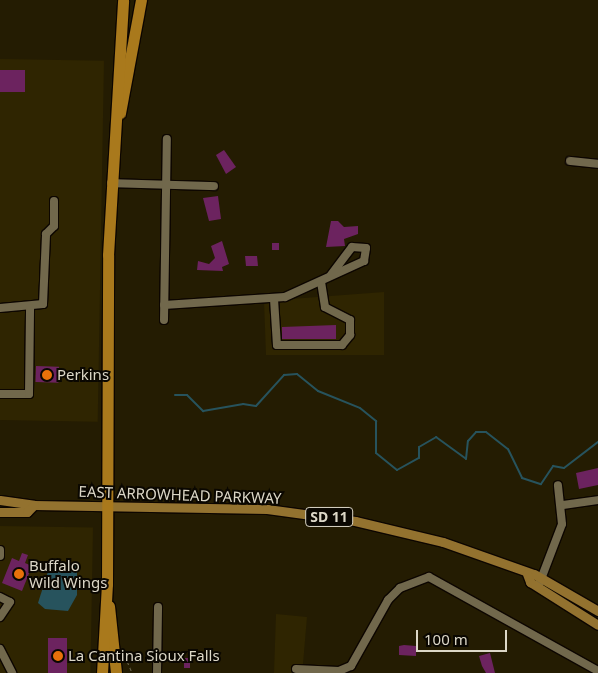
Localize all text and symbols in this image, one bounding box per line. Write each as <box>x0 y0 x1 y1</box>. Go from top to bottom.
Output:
place label: Perkins <box>57 366 109 384</box>
marker: Perkins <box>41 369 53 381</box>
street label: EAST ARROWHEAD PARKWAY <box>78 482 282 508</box>
road number: SD 11 <box>304 506 354 528</box>
place label: Buffalo Wild Wings <box>29 556 107 591</box>
marker: Buffalo Wild Wings <box>13 568 25 580</box>
scale bar <box>418 620 509 652</box>
text: 100 m <box>424 629 468 649</box>
place label: La Cantina Sioux Falls <box>68 647 220 665</box>
marker: La Cantina Sioux Falls <box>52 650 64 662</box>

